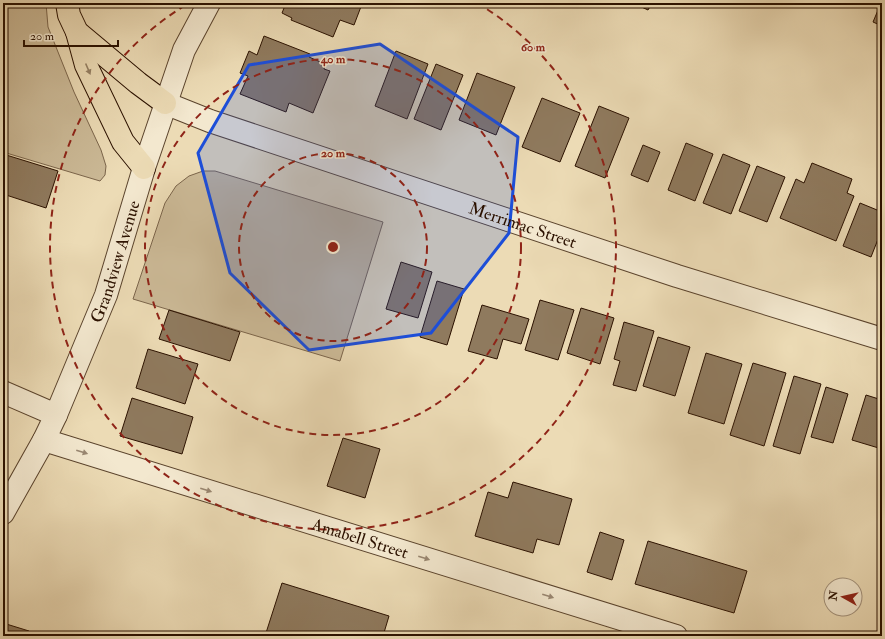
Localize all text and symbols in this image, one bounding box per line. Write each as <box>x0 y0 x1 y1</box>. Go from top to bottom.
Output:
scale bar <box>24 22 118 48</box>
text: 20 m <box>30 29 55 44</box>
text: 60 m <box>521 40 546 55</box>
text: 40 m <box>320 52 346 67</box>
one-way arrow <box>85 63 91 75</box>
text: 20 m <box>321 146 346 161</box>
street label: Grandview Avenue <box>86 198 145 326</box>
street label: Merrimac Street <box>466 198 580 253</box>
centre of rings <box>326 240 340 254</box>
one-way arrow <box>76 449 88 455</box>
one-way arrow <box>200 487 212 493</box>
street label: Amabell Street <box>308 513 411 563</box>
one-way arrow <box>418 555 430 561</box>
north arrow <box>823 577 863 617</box>
text: N <box>826 589 841 602</box>
one-way arrow <box>542 593 554 599</box>

